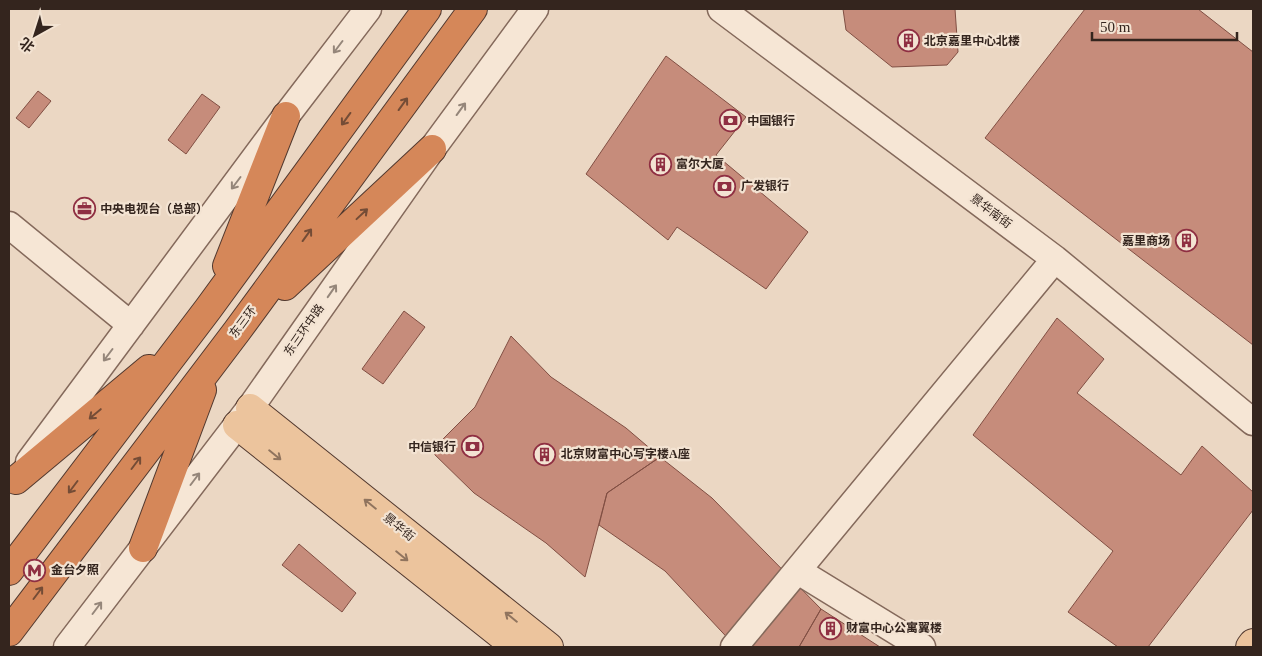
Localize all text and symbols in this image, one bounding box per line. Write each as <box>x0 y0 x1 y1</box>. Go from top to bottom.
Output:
north arrow <box>10 10 60 60</box>
scale bar <box>1092 10 1237 42</box>
text: 50 m <box>1100 19 1131 35</box>
building icon: 北京嘉里中心北楼 <box>896 29 920 53</box>
text: 北 <box>17 34 37 55</box>
place label: 北京嘉里中心北楼 <box>924 34 1020 48</box>
one-way arrow <box>333 40 344 53</box>
one-way arrow <box>398 97 408 111</box>
one-way arrow <box>456 102 466 116</box>
bank icon: 中国银行 <box>719 109 743 133</box>
one-way arrow <box>341 112 352 125</box>
place label: 中国银行 <box>747 114 795 128</box>
building icon: 富尔大厦 <box>648 152 672 176</box>
place label: 富尔大厦 <box>676 157 724 171</box>
bank icon: 广发银行 <box>713 174 737 198</box>
one-way arrow <box>231 176 242 189</box>
place label: 广发银行 <box>741 179 789 193</box>
street label: 景华南街 <box>968 191 1014 231</box>
office icon: 中央电视台（总部） <box>72 197 96 221</box>
place label: 中央电视台（总部） <box>100 202 208 216</box>
one-way arrow <box>356 208 368 220</box>
one-way arrow <box>302 228 312 242</box>
building icon: 嘉里商场 <box>1174 229 1198 253</box>
place label: 嘉里商场 <box>1122 234 1170 248</box>
one-way arrow <box>327 284 337 298</box>
street label: 东三环中路 <box>281 301 327 359</box>
street label: 东三环 <box>227 303 259 341</box>
one-way arrow <box>103 348 113 362</box>
one-way arrow <box>89 408 102 419</box>
bank icon: 中信银行 <box>460 435 484 459</box>
place label: 中信银行 <box>408 440 456 454</box>
building icon: 北京财富中心写字楼A座 <box>533 442 557 466</box>
place label: 北京财富中心写字楼A座 <box>561 447 690 461</box>
one-way arrow <box>268 450 281 461</box>
one-way arrow <box>131 456 141 470</box>
one-way arrow <box>190 473 201 486</box>
one-way arrow <box>68 480 78 494</box>
one-way arrow <box>364 499 377 510</box>
street label: 景华街 <box>381 510 417 544</box>
one-way arrow <box>395 551 408 562</box>
metro station icon: 金台夕照 <box>23 558 47 582</box>
place label: 金台夕照 <box>51 563 99 577</box>
one-way arrow <box>33 586 43 600</box>
one-way arrow <box>91 602 102 615</box>
one-way arrow <box>504 611 517 622</box>
building icon: 财富中心公寓翼楼 <box>818 616 842 640</box>
place label: 财富中心公寓翼楼 <box>846 621 942 635</box>

